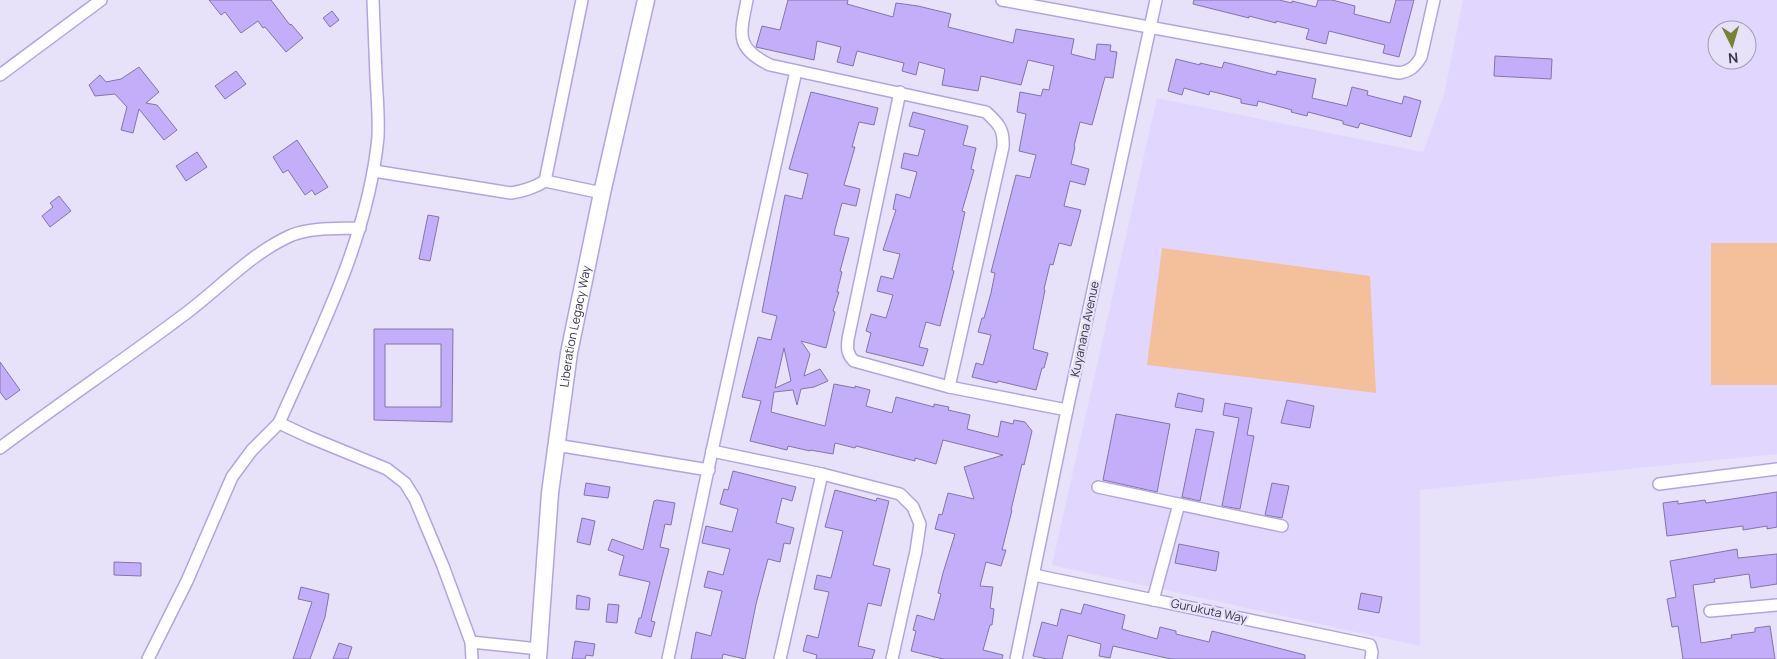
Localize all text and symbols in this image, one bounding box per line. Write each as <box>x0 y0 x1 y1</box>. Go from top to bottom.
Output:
north arrow <box>1707 20 1757 70</box>
text: N <box>1727 49 1739 68</box>
street label: Liberation Legacy Way <box>555 263 595 388</box>
street label: Kuyanana Avenue <box>1066 279 1103 378</box>
street label: Gurukuta Way <box>1170 594 1249 627</box>

